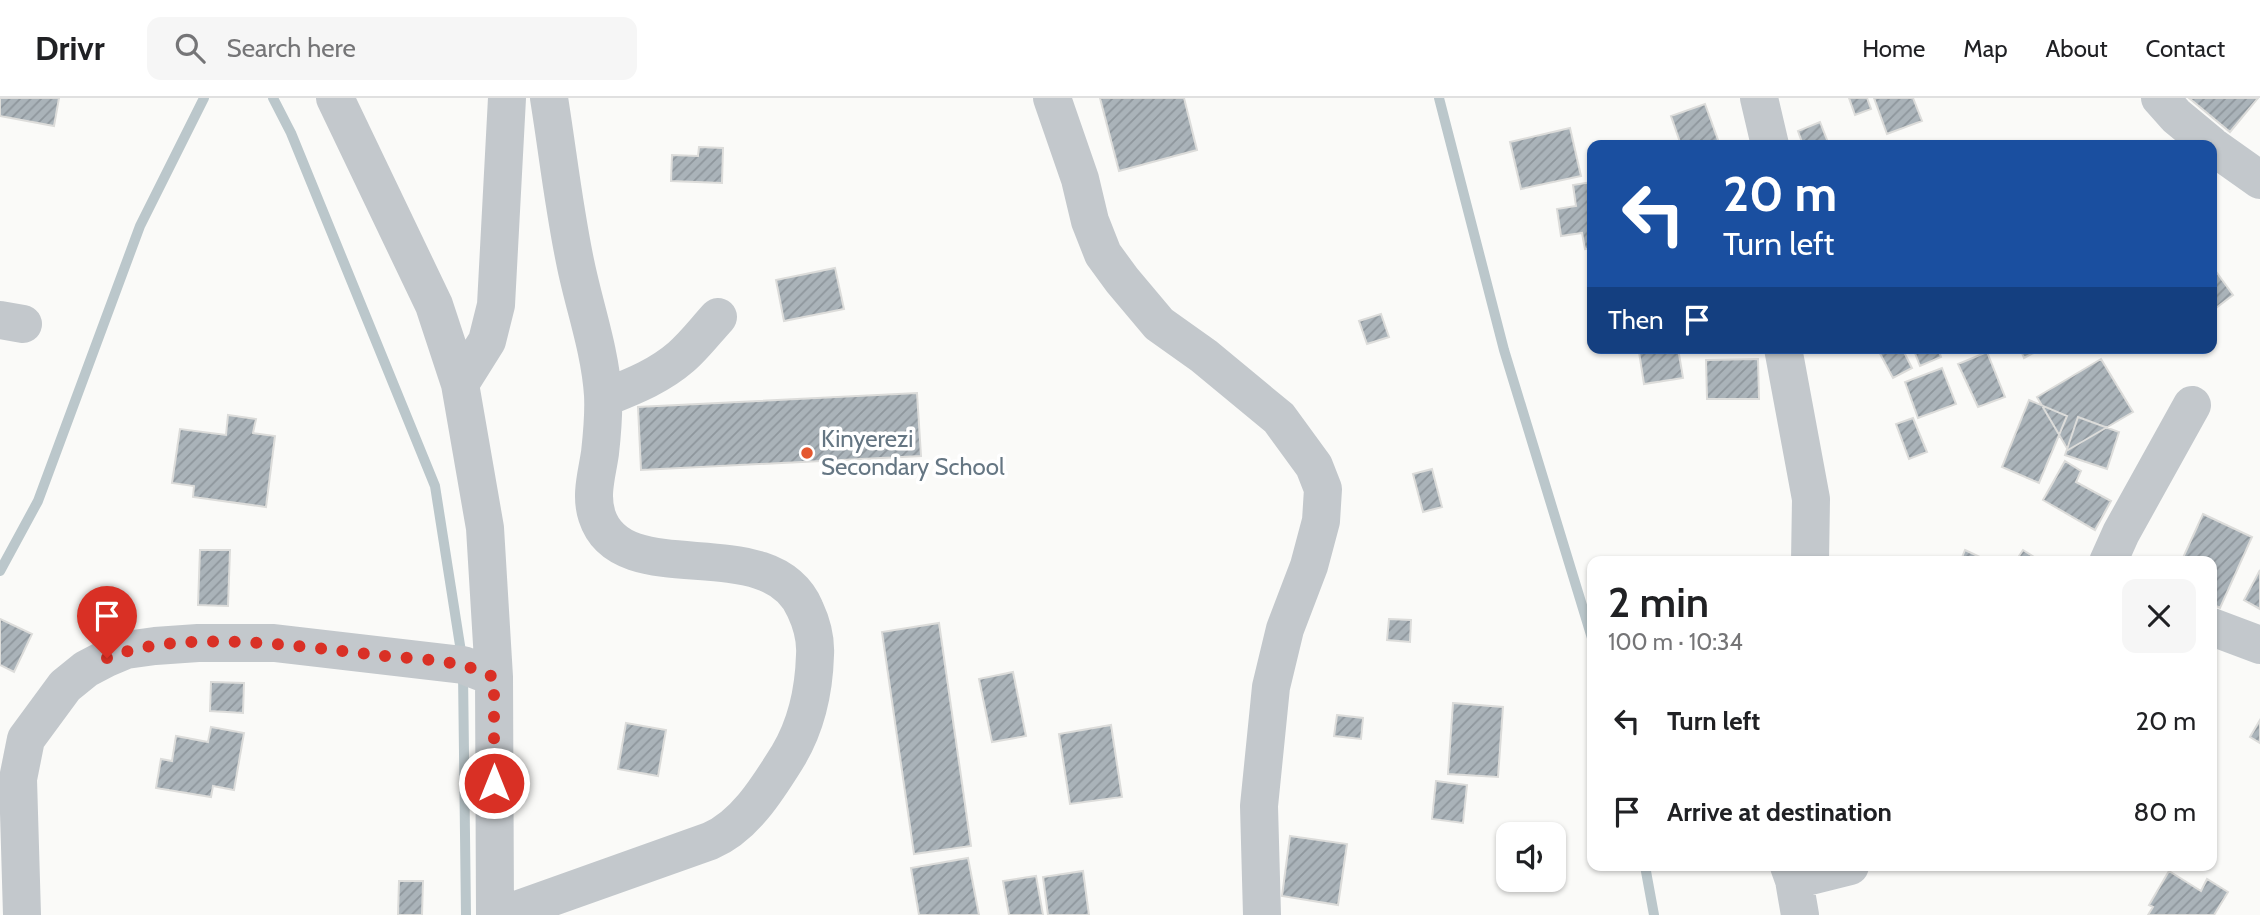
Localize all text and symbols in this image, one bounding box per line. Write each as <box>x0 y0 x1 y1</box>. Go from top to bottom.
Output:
search box <box>147 17 637 80</box>
text: Drivr <box>35 28 105 68</box>
icon: search <box>171 29 209 67</box>
text: Search here <box>227 32 356 64</box>
text: Home <box>1862 34 1925 63</box>
text: Map <box>1963 34 2008 63</box>
text: About <box>2046 34 2108 63</box>
text: Contact <box>2146 34 2225 63</box>
text: 20 m <box>1723 164 1837 223</box>
icon: left <box>1608 168 1699 259</box>
text: Turn left <box>1723 224 1834 263</box>
icon: arrive <box>1678 301 1716 339</box>
text: Then <box>1608 304 1664 336</box>
place label: Kinyerezi Secondary School <box>821 424 1005 481</box>
marker: Kinyerezi Secondary School <box>799 445 815 461</box>
text: 2 min <box>1608 576 1709 628</box>
button: close <box>2122 579 2196 653</box>
pin <box>77 586 137 658</box>
icon: arrive <box>88 597 126 635</box>
text: 100 m · 10:34 <box>1608 628 1743 656</box>
icon: left <box>1608 702 1646 740</box>
text: Turn left <box>1667 705 1760 737</box>
text: 20 m <box>2136 705 2196 737</box>
position arrow <box>457 746 531 820</box>
icon: arrive <box>1608 793 1646 831</box>
text: Arrive at destination <box>1667 796 1892 828</box>
text: 80 m <box>2133 796 2196 828</box>
map controls <box>1496 822 1566 892</box>
button: sound <box>1496 822 1566 892</box>

